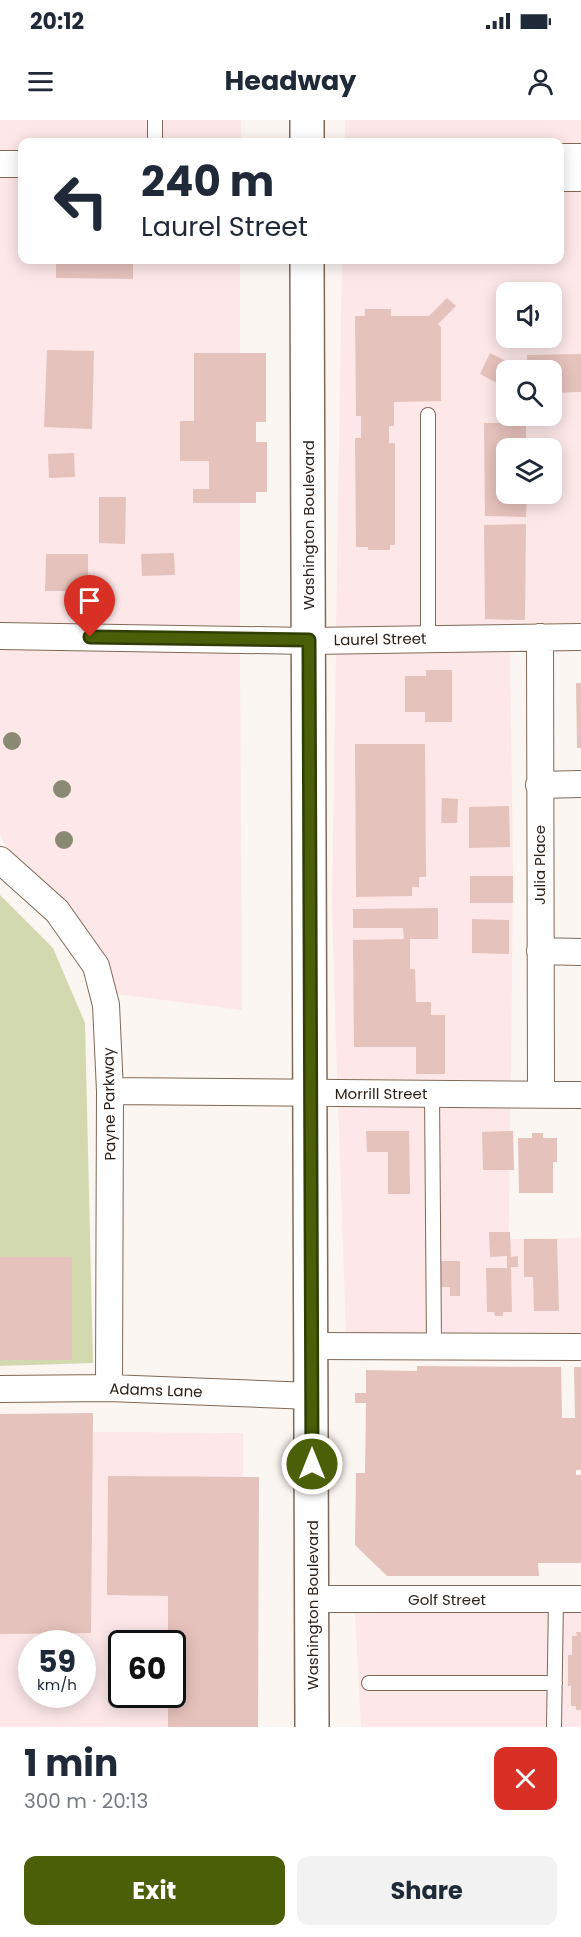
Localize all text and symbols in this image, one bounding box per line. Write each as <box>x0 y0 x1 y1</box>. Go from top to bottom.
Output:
text: 20:12 <box>30 6 84 37</box>
text: Headway <box>225 62 356 99</box>
icon: menu <box>24 65 57 98</box>
icon: person <box>524 65 557 98</box>
text: 240 m <box>141 152 274 211</box>
icon: left <box>42 162 120 240</box>
text: Laurel Street <box>141 208 308 245</box>
map controls <box>496 282 562 504</box>
button: sound <box>496 282 562 348</box>
button: search <box>496 360 562 426</box>
button: layers <box>496 438 562 504</box>
street label: Washington Boulevard <box>298 440 319 610</box>
pin <box>64 575 115 637</box>
icon: arrive <box>73 584 106 617</box>
street label: Laurel Street <box>333 628 427 650</box>
street label: Julia Place <box>529 825 550 905</box>
street label: Payne Parkway <box>98 1047 120 1161</box>
street label: Morrill Street <box>335 1083 427 1104</box>
street label: Adams Lane <box>109 1378 203 1402</box>
position arrow <box>280 1432 344 1496</box>
street label: Washington Boulevard <box>302 1520 323 1690</box>
street label: Golf Street <box>408 1589 486 1610</box>
speed limit sign: 60 <box>108 1630 186 1708</box>
text: 59 <box>38 1640 76 1683</box>
text: km/h <box>37 1674 77 1695</box>
text: 1 min <box>24 1738 118 1789</box>
button: close <box>494 1747 557 1810</box>
text: 300 m · 20:13 <box>24 1787 148 1815</box>
button: Exit <box>24 1856 285 1925</box>
button: Share <box>297 1856 557 1925</box>

